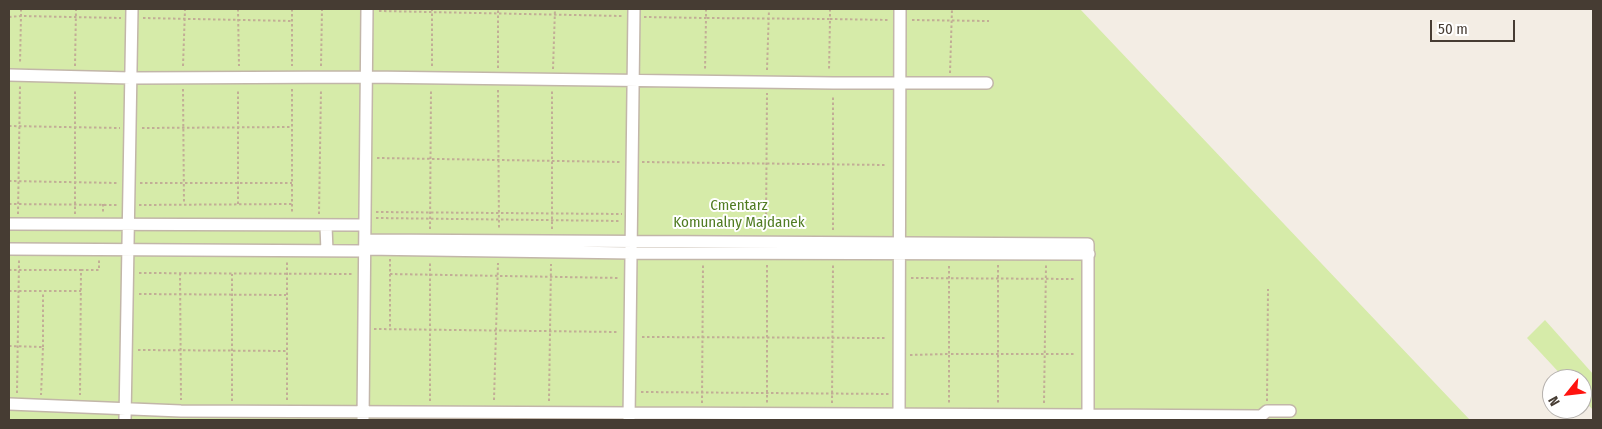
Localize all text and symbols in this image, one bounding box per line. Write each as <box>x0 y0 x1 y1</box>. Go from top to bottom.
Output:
scale bar <box>1432 10 1517 42</box>
text: 50 m <box>1438 20 1468 38</box>
park label: Cmentarz Komunalny Majdanek <box>673 197 805 232</box>
north arrow <box>1542 369 1592 419</box>
text: N <box>1545 393 1564 409</box>

